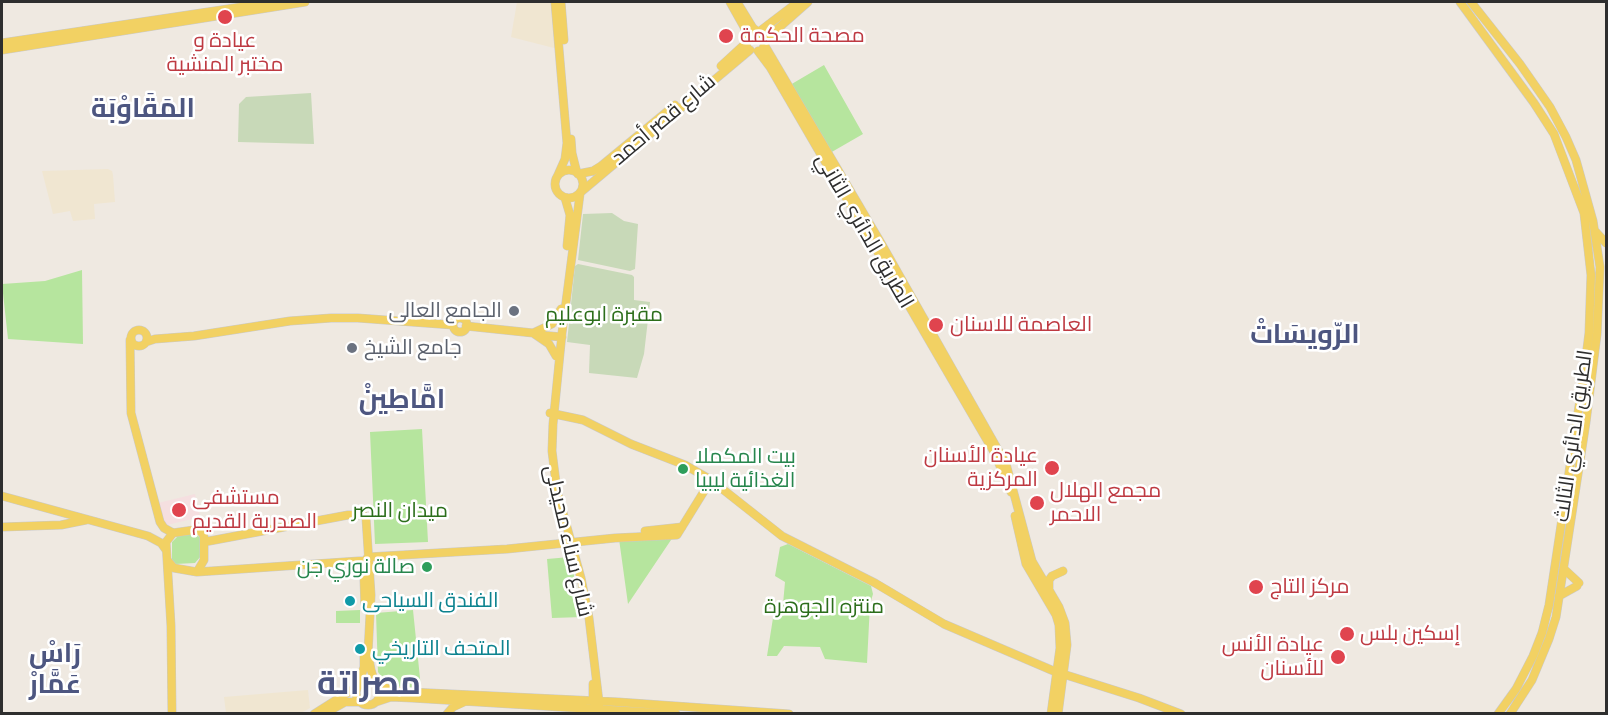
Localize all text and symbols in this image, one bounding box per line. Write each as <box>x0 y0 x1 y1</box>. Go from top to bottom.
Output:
marker: عيادة و مختبر المنشية <box>216 8 234 26</box>
place label: مصحة الحكمة <box>740 23 865 49</box>
marker: مصحة الحكمة <box>717 27 735 45</box>
place label: عيادة و مختبر المنشية <box>166 28 284 78</box>
street label: شارع قصر أحمد <box>607 69 721 171</box>
district label: المَقَاوْبَة <box>91 93 195 125</box>
street label: الطريق الدائري الثاني <box>809 149 919 313</box>
place label: الجامع العالى <box>388 298 502 324</box>
park label: مقبرة ابوعليم <box>545 302 663 328</box>
marker: الجامع العالى <box>507 304 521 318</box>
place label: العاصمة للاسنان <box>950 312 1092 338</box>
marker: العاصمة للاسنان <box>927 316 945 334</box>
district label: الرّويسَاتْ <box>1250 319 1360 351</box>
place label: جامع الشيخ <box>364 335 462 361</box>
marker: جامع الشيخ <box>345 341 359 355</box>
street label: الطريق الدائري الثالث <box>1549 348 1599 524</box>
district label: امَّاطِينْ <box>359 384 445 416</box>
place label: عيادة الأسنان المركزية <box>924 443 1038 493</box>
place label: بيت المكملا الغذائية ليبيا <box>695 444 796 494</box>
marker: عيادة الأسنان المركزية <box>1043 459 1061 477</box>
marker: بيت المكملا الغذائية ليبيا <box>676 462 690 476</box>
street label: شارع سناء محيدلى <box>538 463 598 619</box>
place label: مجمع الهلال الاحمر <box>1050 478 1161 528</box>
place label: مستشفى الصدرية القديم <box>192 485 317 535</box>
marker: مجمع الهلال الاحمر <box>1028 494 1046 512</box>
park label: ميدان النصر <box>352 498 448 524</box>
marker: مستشفى الصدرية القديم <box>170 501 188 519</box>
place label: صالة نوري جن <box>297 554 415 580</box>
marker: صالة نوري جن <box>420 560 434 574</box>
place label: مركز التاج <box>1270 574 1349 600</box>
marker: مركز التاج <box>1247 578 1265 596</box>
place label: الفندق السياحى <box>362 588 499 614</box>
marker: الفندق السياحى <box>343 594 357 608</box>
park label: منتزه الجوهرة <box>764 594 884 620</box>
place label: إسكين بلس <box>1360 621 1460 647</box>
marker: إسكين بلس <box>1338 625 1356 643</box>
place label: عيادة الأنس للأسنان <box>1222 632 1324 682</box>
place label: المتحف التاريخي <box>372 636 511 662</box>
district label: رَاسْ عَمَّارْ <box>29 638 81 701</box>
marker: المتحف التاريخي <box>353 642 367 656</box>
marker: عيادة الأنس للأسنان <box>1329 648 1347 666</box>
district label: مصراتة <box>317 665 421 705</box>

